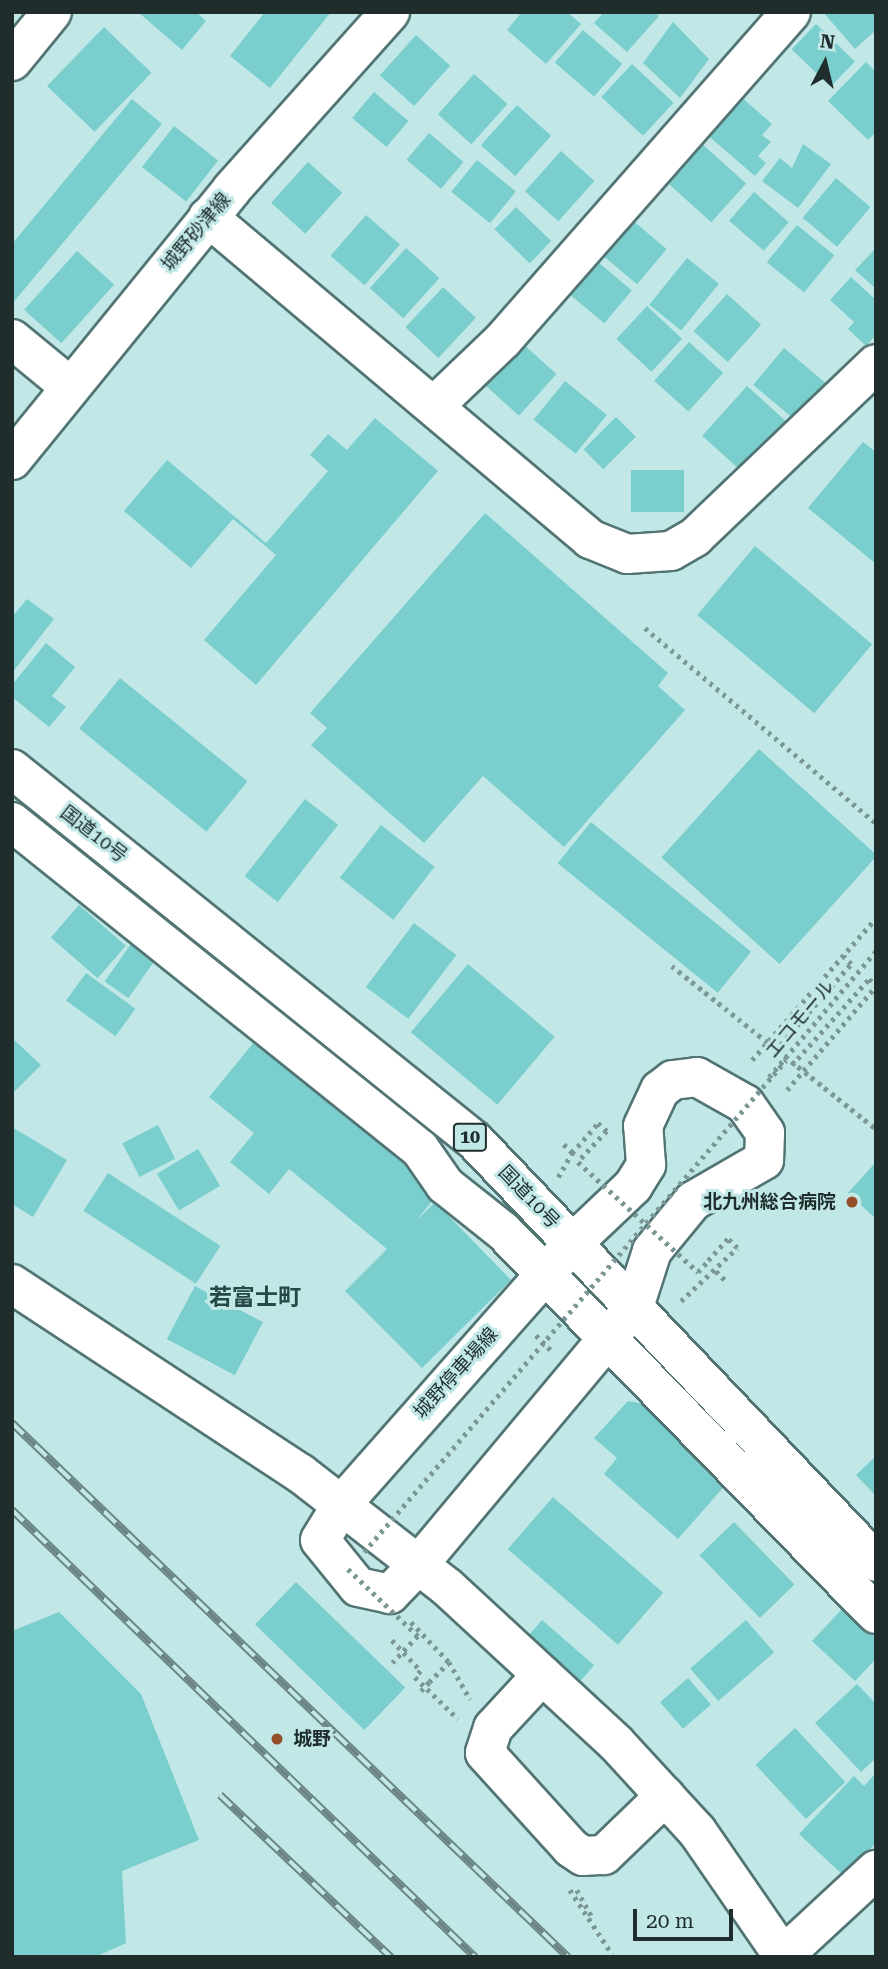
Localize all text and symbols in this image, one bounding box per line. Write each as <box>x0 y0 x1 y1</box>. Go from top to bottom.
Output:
north arrow <box>790 28 860 98</box>
text: N <box>819 29 836 54</box>
street label: 城野砂津線 <box>157 188 235 276</box>
street label: 国道10号 <box>56 801 132 867</box>
street label: エコモール <box>761 975 839 1063</box>
road number: 10 <box>452 1122 488 1152</box>
street label: 国道10号 <box>494 1161 564 1233</box>
place label: 北九州総合病院 <box>703 1191 836 1213</box>
marker: 北九州総合病院 <box>842 1192 862 1212</box>
district label: 若富士町 <box>209 1284 301 1312</box>
street label: 城野停車場線 <box>409 1323 503 1423</box>
place label: 城野 <box>293 1728 331 1750</box>
marker: 城野 <box>267 1729 287 1749</box>
scale bar <box>636 1896 736 1940</box>
text: 20 m <box>646 1909 694 1933</box>

